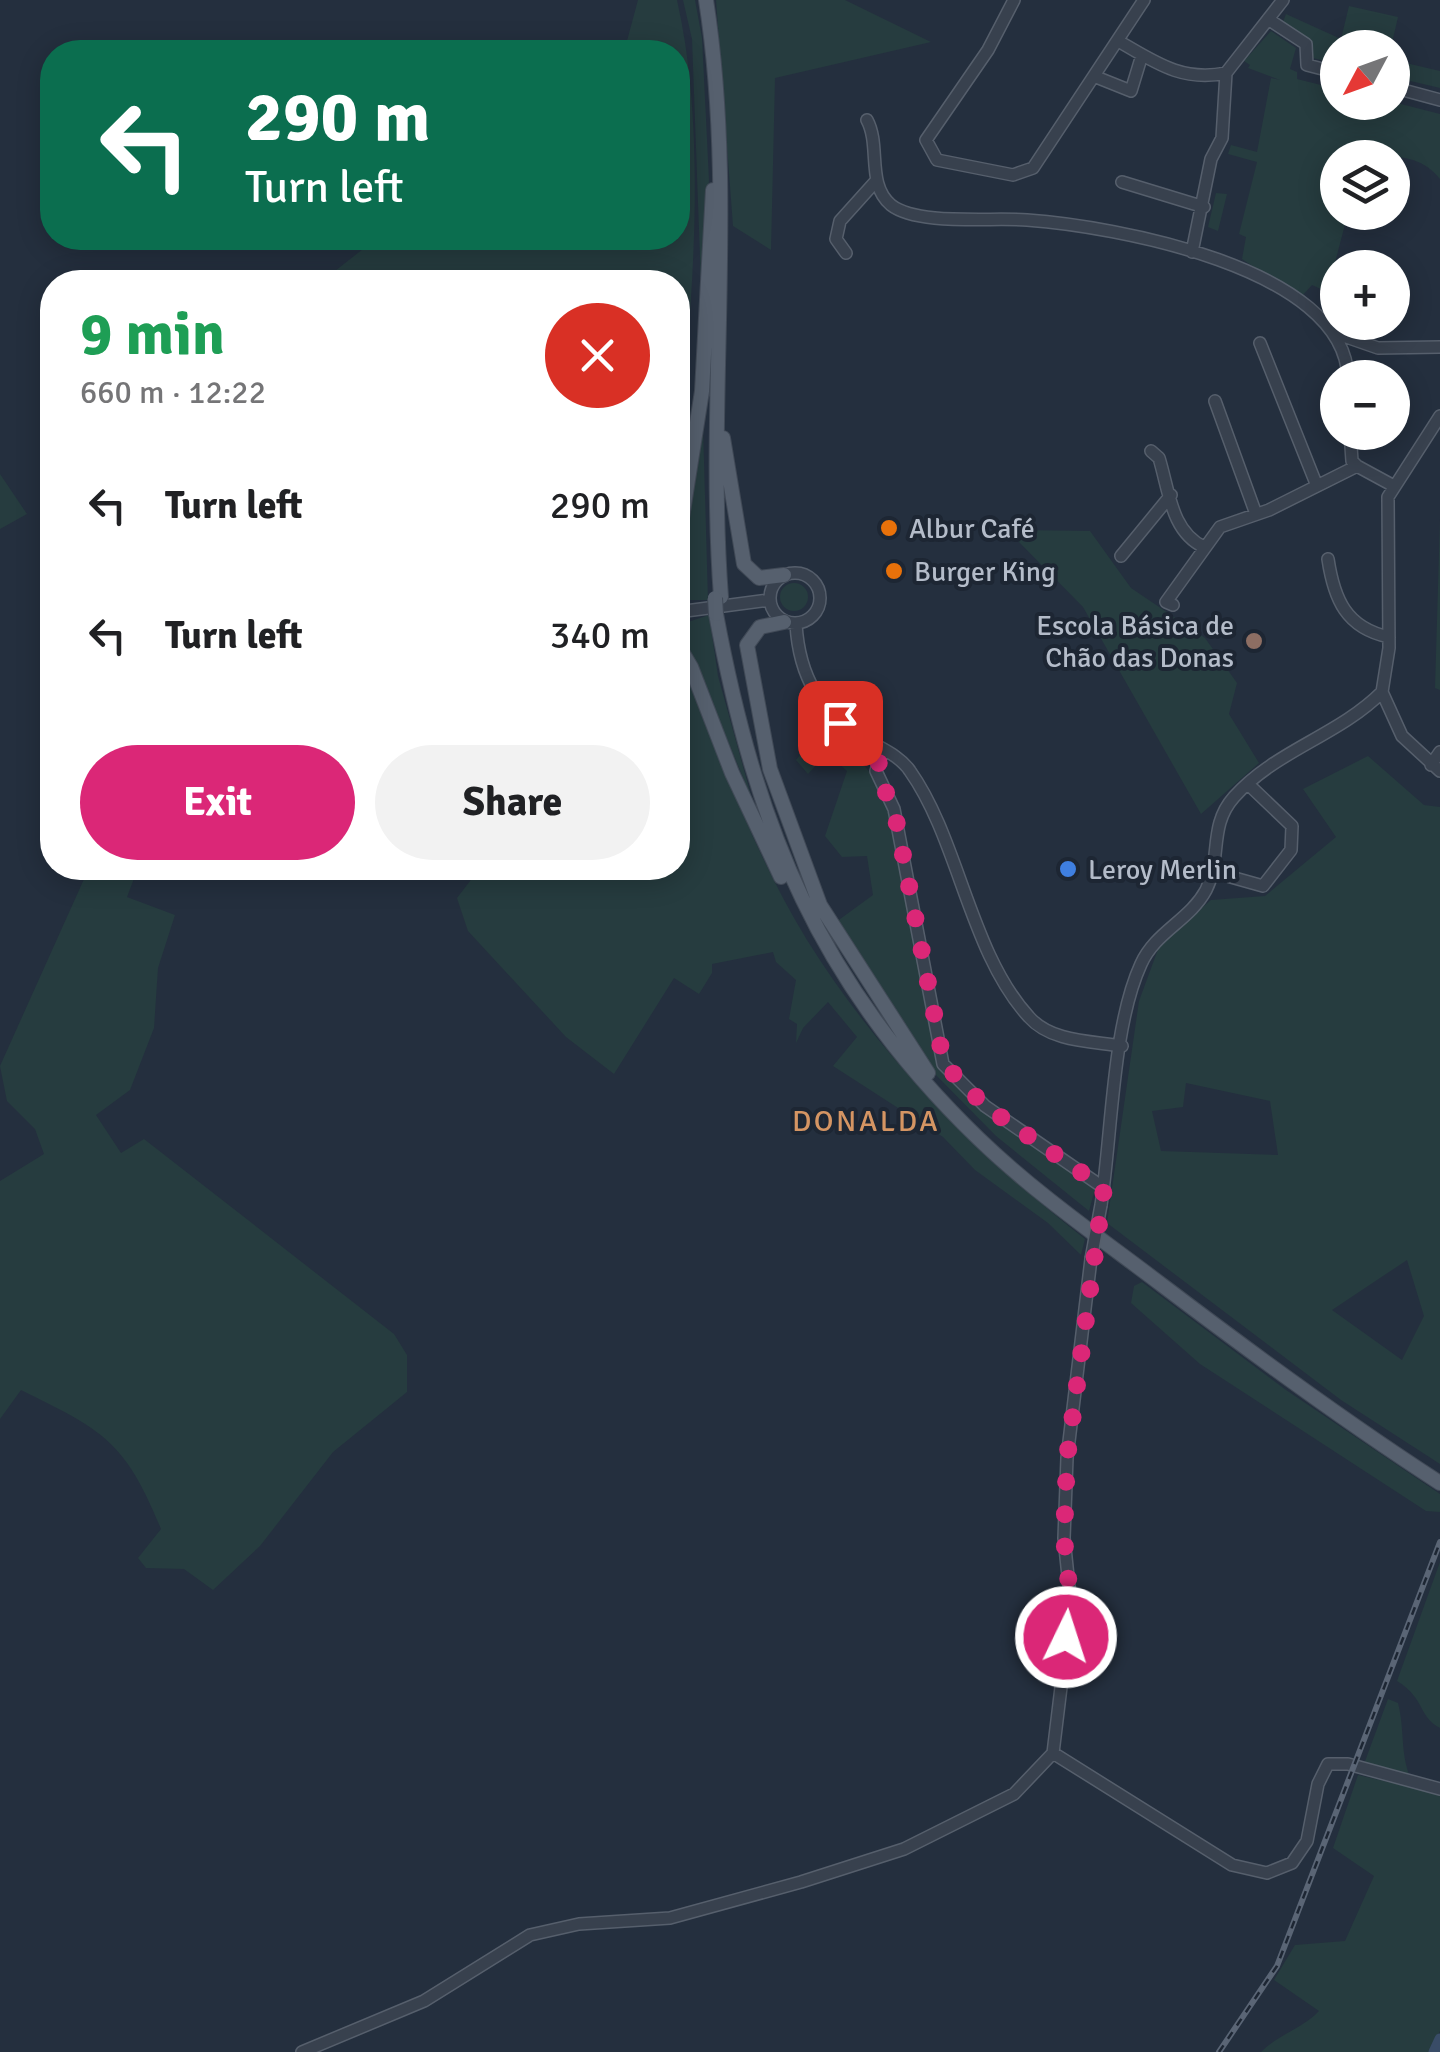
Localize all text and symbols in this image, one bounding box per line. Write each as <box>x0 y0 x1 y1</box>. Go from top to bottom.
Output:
north arrow <box>1320 30 1410 120</box>
map controls <box>1320 30 1410 450</box>
text: 290 m <box>245 74 430 160</box>
icon: left <box>80 80 210 210</box>
button: layers <box>1320 140 1410 230</box>
text: Turn left <box>245 160 404 215</box>
button: + <box>1320 250 1410 340</box>
text: 9 min <box>80 298 225 372</box>
button: close <box>545 303 650 408</box>
button: − <box>1320 360 1410 450</box>
text: 660 m · 12:22 <box>80 373 266 412</box>
icon: left <box>80 478 135 533</box>
text: Turn left <box>165 482 303 529</box>
text: 290 m <box>550 482 650 529</box>
place label: Albur Café <box>909 512 1035 546</box>
marker: Albur Café <box>878 517 900 539</box>
place label: Burger King <box>914 555 1056 589</box>
marker: Burger King <box>883 560 905 582</box>
icon: left <box>80 608 135 663</box>
place label: Escola Básica de Chão das Donas <box>1036 609 1234 675</box>
text: Turn left <box>165 612 303 659</box>
text: 340 m <box>550 612 650 659</box>
marker: Escola Básica de Chão das Donas <box>1243 630 1265 652</box>
pin <box>798 681 883 766</box>
icon: arrive <box>813 696 868 751</box>
button: Exit <box>80 745 355 860</box>
button: Share <box>375 745 650 860</box>
place label: Leroy Merlin <box>1088 853 1237 887</box>
marker: Leroy Merlin <box>1057 858 1079 880</box>
district label: DONALDA <box>792 1103 940 1140</box>
position arrow <box>1014 1585 1118 1689</box>

